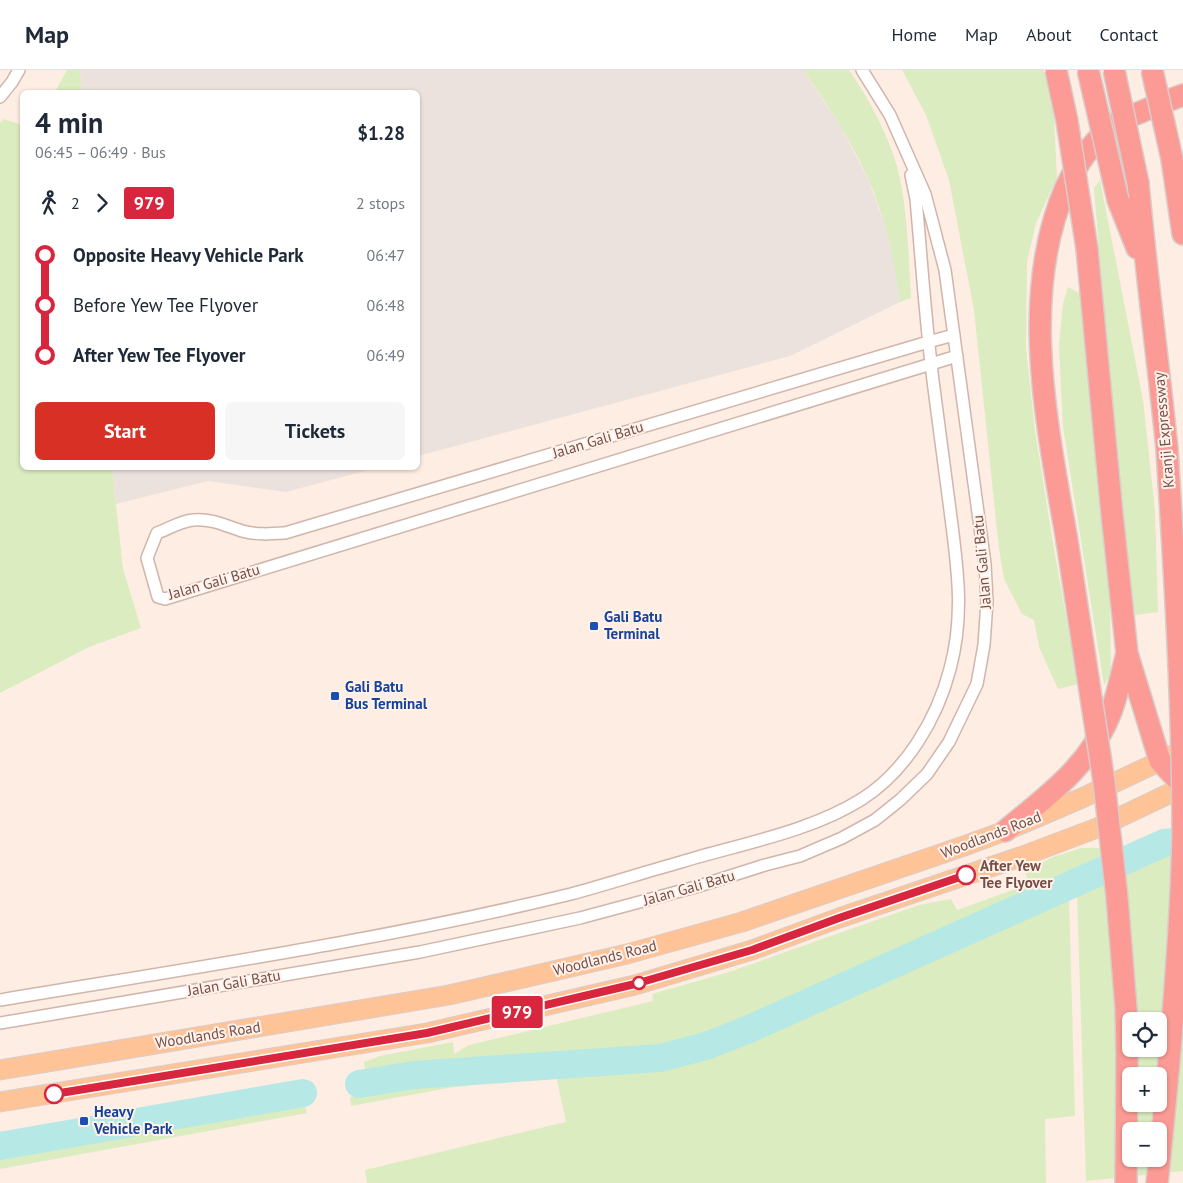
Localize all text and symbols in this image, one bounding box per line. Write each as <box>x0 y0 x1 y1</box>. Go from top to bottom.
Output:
text: Map <box>25 19 69 50</box>
text: Home <box>891 23 937 46</box>
text: Map <box>965 23 998 46</box>
text: About <box>1026 23 1072 46</box>
text: Contact <box>1100 23 1158 46</box>
text: 4 min <box>35 104 103 141</box>
text: $1.28 <box>357 121 405 145</box>
text: 06:45 – 06:49 · Bus <box>35 142 166 162</box>
icon: walk <box>35 189 63 217</box>
icon: forward <box>88 189 116 217</box>
text: 979 <box>134 191 164 214</box>
text: 2 <box>71 193 80 213</box>
text: 2 stops <box>356 193 405 213</box>
text: Opposite Heavy Vehicle Park <box>73 243 304 267</box>
text: 06:47 <box>367 245 405 265</box>
text: Before Yew Tee Flyover <box>73 293 258 317</box>
text: 06:48 <box>367 295 405 315</box>
text: After Yew Tee Flyover <box>73 343 245 367</box>
text: 06:49 <box>367 345 405 365</box>
street label: Kranji Expressway <box>1149 371 1178 489</box>
button: Start <box>35 402 215 460</box>
button: Tickets <box>225 402 405 460</box>
street label: Jalan Gali Batu <box>549 417 646 463</box>
street label: Jalan Gali Batu <box>968 514 995 611</box>
street label: Jalan Gali Batu <box>165 559 262 604</box>
place label: Gali Batu Terminal <box>604 607 662 643</box>
marker: Gali Batu Terminal <box>588 620 600 632</box>
place label: Gali Batu Bus Terminal <box>345 677 428 713</box>
marker: Gali Batu Bus Terminal <box>329 690 341 702</box>
street label: Woodlands Road <box>938 807 1044 862</box>
place label: After Yew Tee Flyover <box>980 856 1053 892</box>
street label: Jalan Gali Batu <box>640 865 737 910</box>
marker: After Yew Tee Flyover <box>956 865 976 885</box>
street label: Woodlands Road <box>551 935 659 980</box>
street label: Jalan Gali Batu <box>185 965 282 1000</box>
unlabelled marker <box>632 976 646 990</box>
line badge: 979 <box>488 996 546 1028</box>
text: 979 <box>502 1000 532 1023</box>
map controls <box>1122 1012 1167 1167</box>
button: locate <box>1122 1012 1167 1057</box>
street label: Woodlands Road <box>154 1017 262 1052</box>
button: + <box>1122 1067 1167 1112</box>
unlabelled marker <box>44 1084 64 1104</box>
place label: Heavy Vehicle Park <box>93 1102 173 1138</box>
marker: Heavy Vehicle Park <box>78 1115 90 1127</box>
button: − <box>1122 1122 1167 1167</box>

